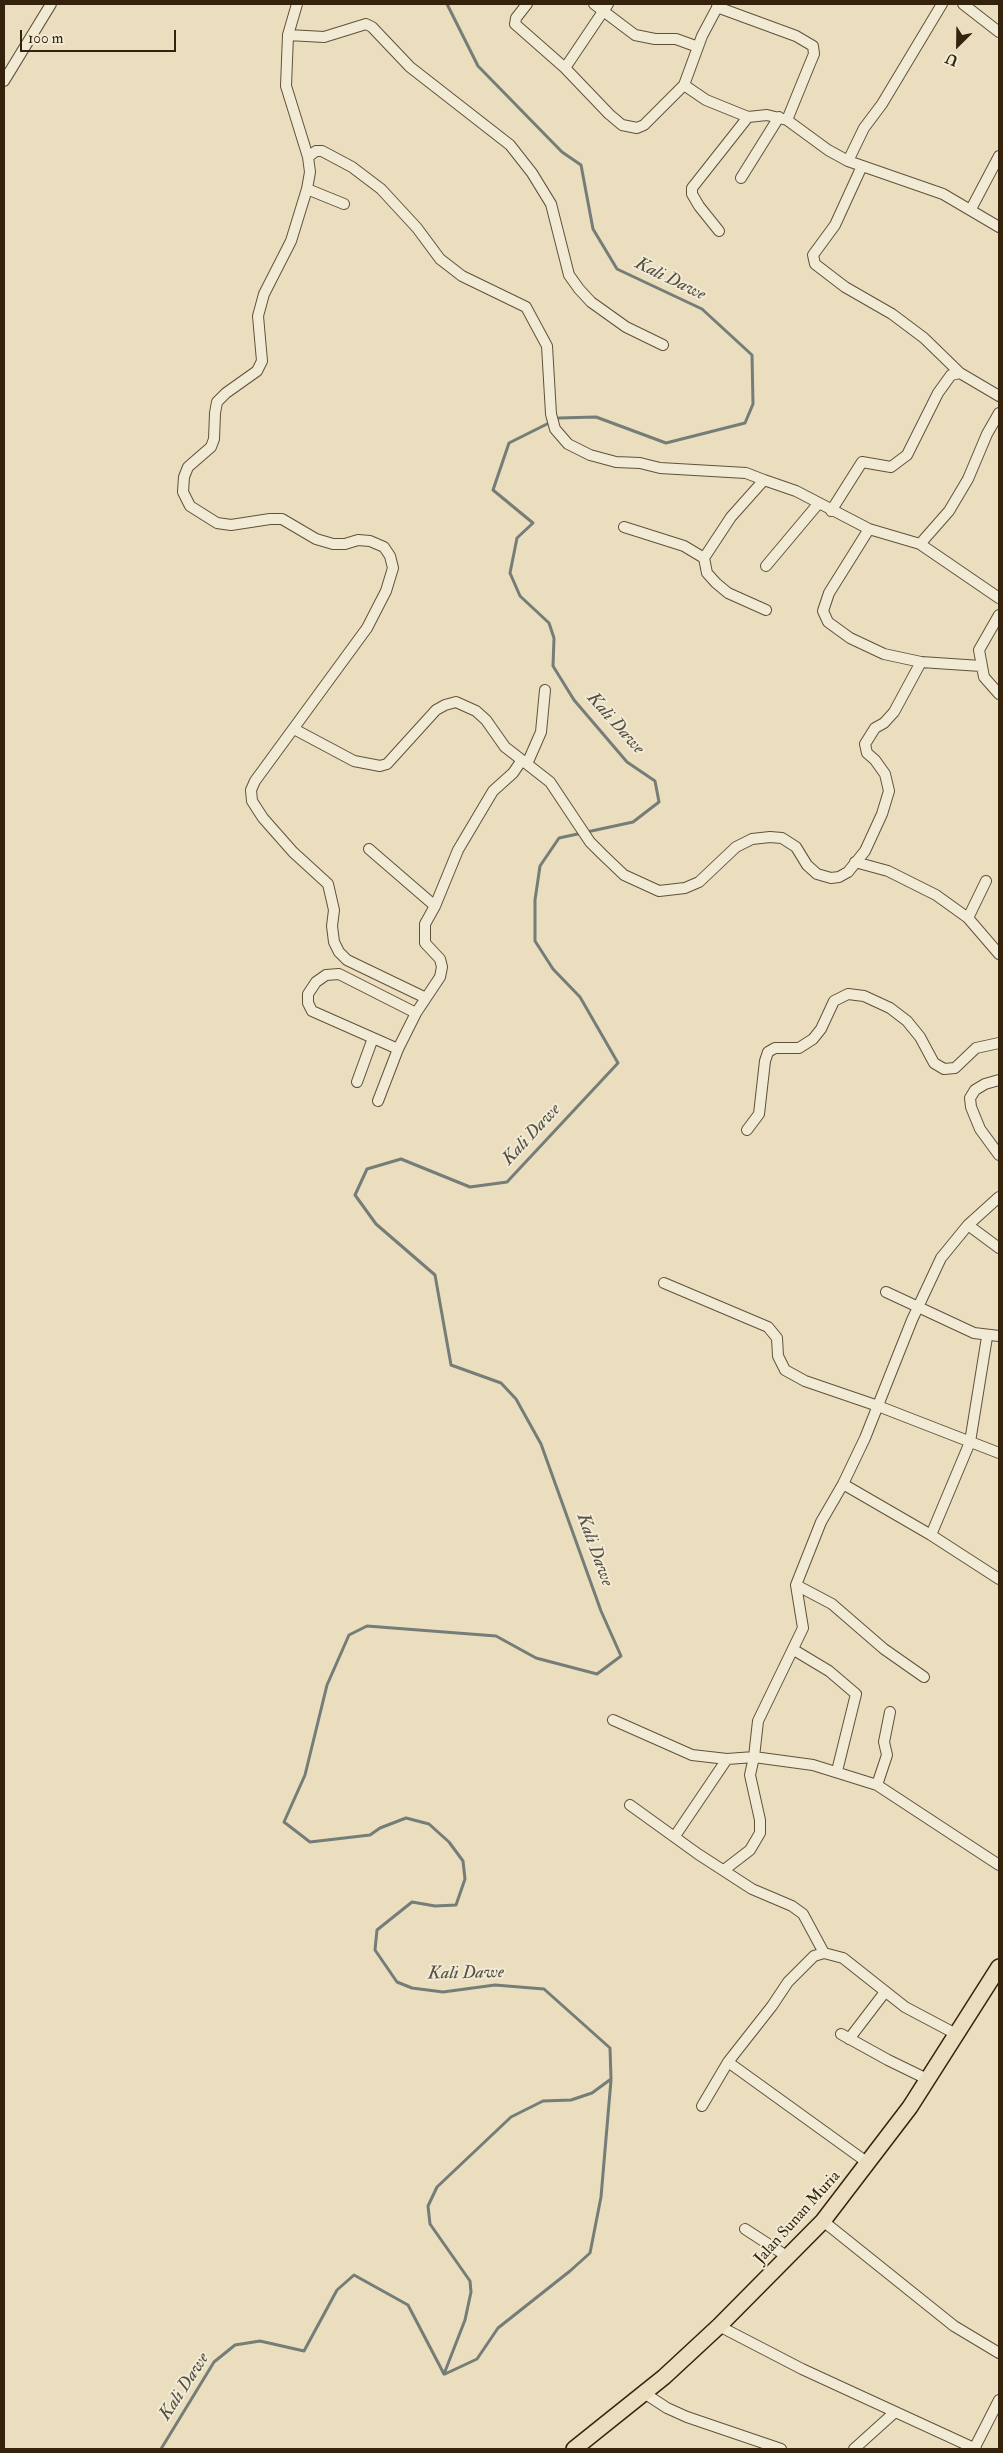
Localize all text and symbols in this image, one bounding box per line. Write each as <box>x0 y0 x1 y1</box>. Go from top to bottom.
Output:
scale bar <box>22 20 179 52</box>
north arrow <box>933 20 983 70</box>
text: 100 m <box>28 29 63 48</box>
text: U <box>943 49 961 69</box>
water label: Kali Dawe <box>631 254 709 306</box>
water label: Kali Dawe <box>582 689 648 759</box>
water label: Kali Dawe <box>498 1100 566 1170</box>
water label: Kali Dawe <box>571 1511 617 1589</box>
water label: Kali Dawe <box>428 1963 504 1985</box>
street label: Jalan Sunan Muria <box>751 2167 845 2269</box>
water label: Kali Dawe <box>155 2349 215 2425</box>

